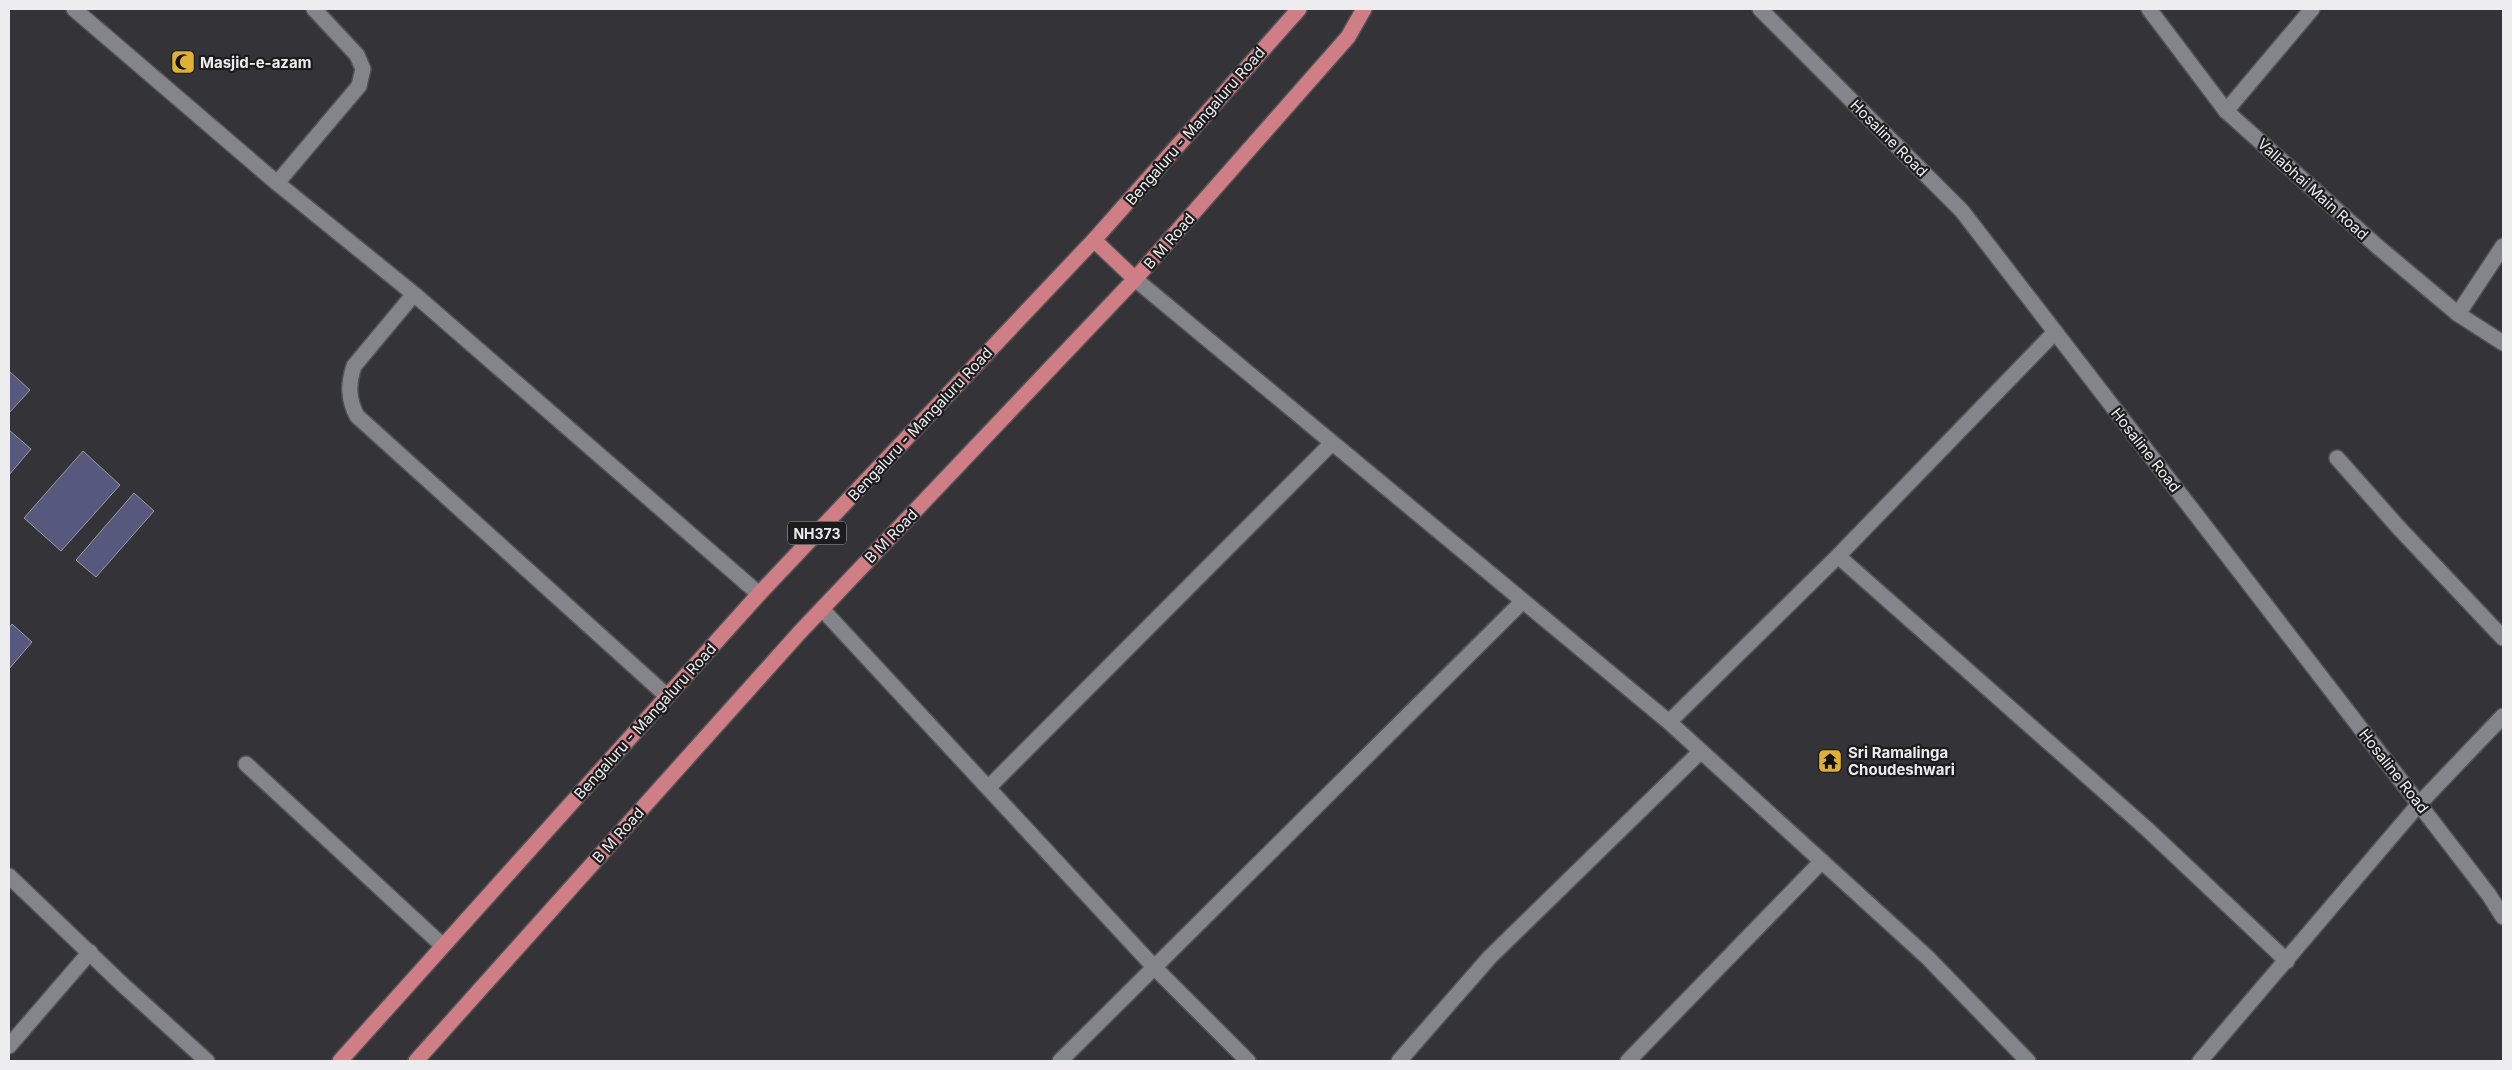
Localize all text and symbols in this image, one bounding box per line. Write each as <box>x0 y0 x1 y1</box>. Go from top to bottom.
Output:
street label: Bengaluru - Mangaluru Road <box>1121 43 1269 209</box>
mosque icon: Masjid-e-azam <box>170 49 196 75</box>
place label: Masjid-e-azam <box>200 53 311 72</box>
street label: Hosaline Road <box>1846 95 1932 181</box>
street label: Vallabhai Main Road <box>2254 134 2372 244</box>
street label: B M Road <box>1140 209 1198 273</box>
street label: Bengaluru - Mangaluru Road <box>844 343 996 505</box>
street label: Hosaline Road <box>2107 404 2185 496</box>
street label: B M Road <box>861 505 921 567</box>
road number: NH373 <box>788 522 846 544</box>
street label: Bengaluru - Mangaluru Road <box>570 639 720 803</box>
street label: Hosaline Road <box>2355 725 2433 817</box>
place label: Sri Ramalinga Choudeshwari <box>1848 743 1955 779</box>
temple icon: Sri Ramalinga Choudeshwari <box>1817 748 1843 774</box>
street label: B M Road <box>588 803 648 867</box>

